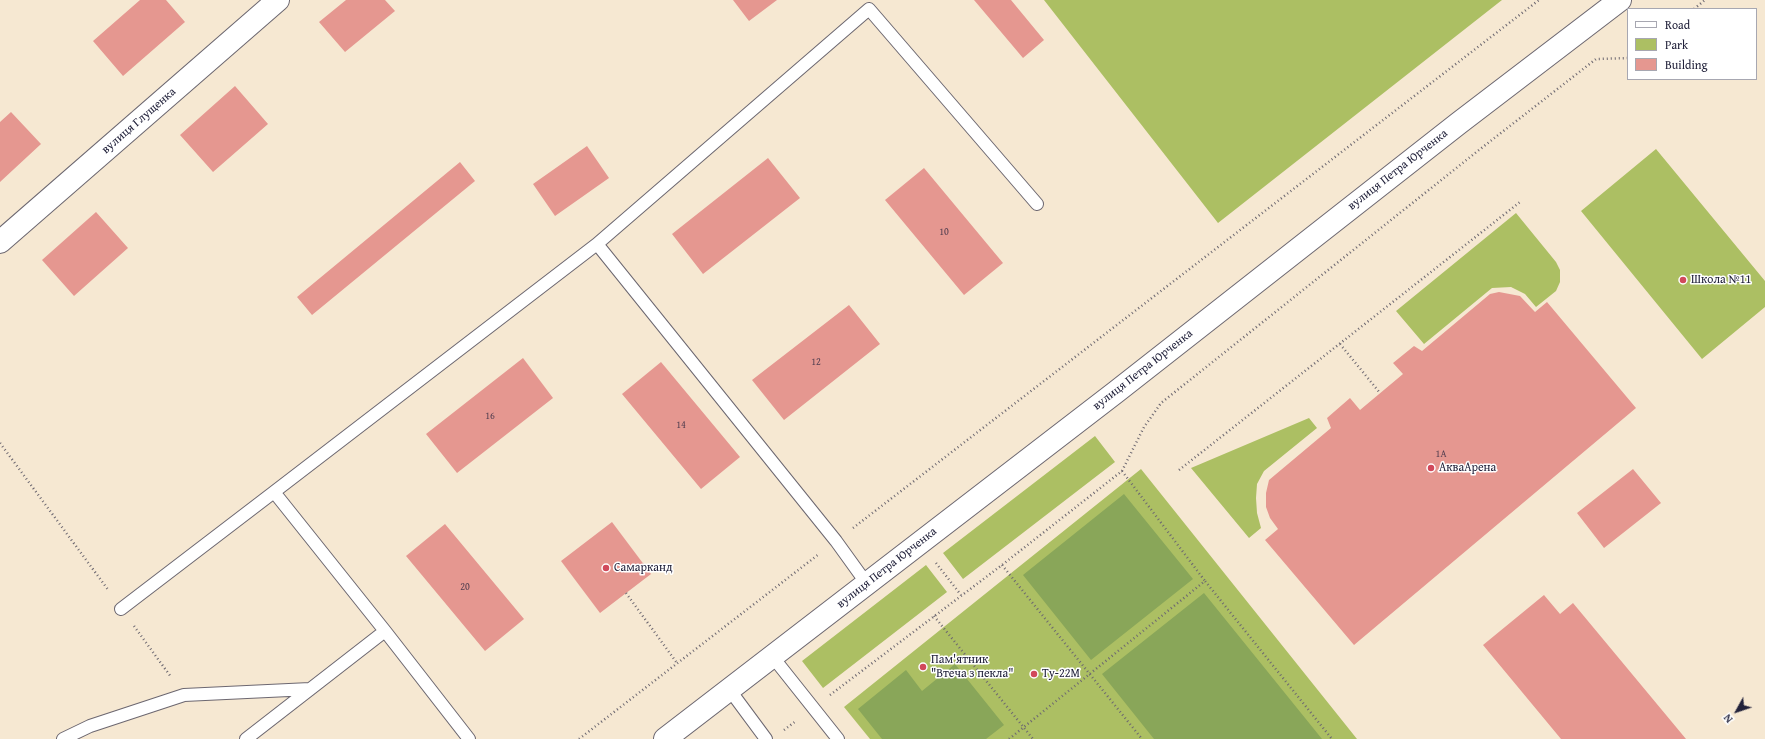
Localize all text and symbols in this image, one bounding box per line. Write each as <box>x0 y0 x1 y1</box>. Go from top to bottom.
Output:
legend <box>1627 8 1757 80</box>
text: Road <box>1665 16 1690 33</box>
text: Park <box>1665 36 1688 53</box>
text: Building <box>1665 56 1708 73</box>
street label: вулиця Глущенка <box>99 85 179 157</box>
street label: вулиця Петра Юрченка <box>1345 126 1451 214</box>
house number: 10 <box>939 226 949 238</box>
place label: Школа №11 <box>1691 273 1751 287</box>
marker: Школа №11 <box>1678 275 1688 285</box>
street label: вулиця Петра Юрченка <box>1090 326 1196 414</box>
house number: 12 <box>811 356 821 368</box>
house number: 16 <box>485 410 495 422</box>
house number: 14 <box>676 419 686 431</box>
house number: 1А <box>1436 448 1446 460</box>
place label: АкваАрена <box>1439 461 1496 475</box>
marker: АкваАрена <box>1426 463 1436 473</box>
street label: вулиця Петра Юрченка <box>834 524 940 612</box>
place label: Самарканд <box>614 561 672 575</box>
marker: Самарканд <box>601 563 611 573</box>
house number: 20 <box>460 581 470 593</box>
place label: Пам'ятник "Втеча з пекла" <box>931 653 1013 681</box>
marker: Пам'ятник "Втеча з пекла" <box>918 662 928 672</box>
place label: Ту-22М <box>1042 667 1080 681</box>
marker: Ту-22М <box>1029 669 1039 679</box>
north arrow <box>1717 691 1757 731</box>
text: N <box>1719 711 1736 727</box>

